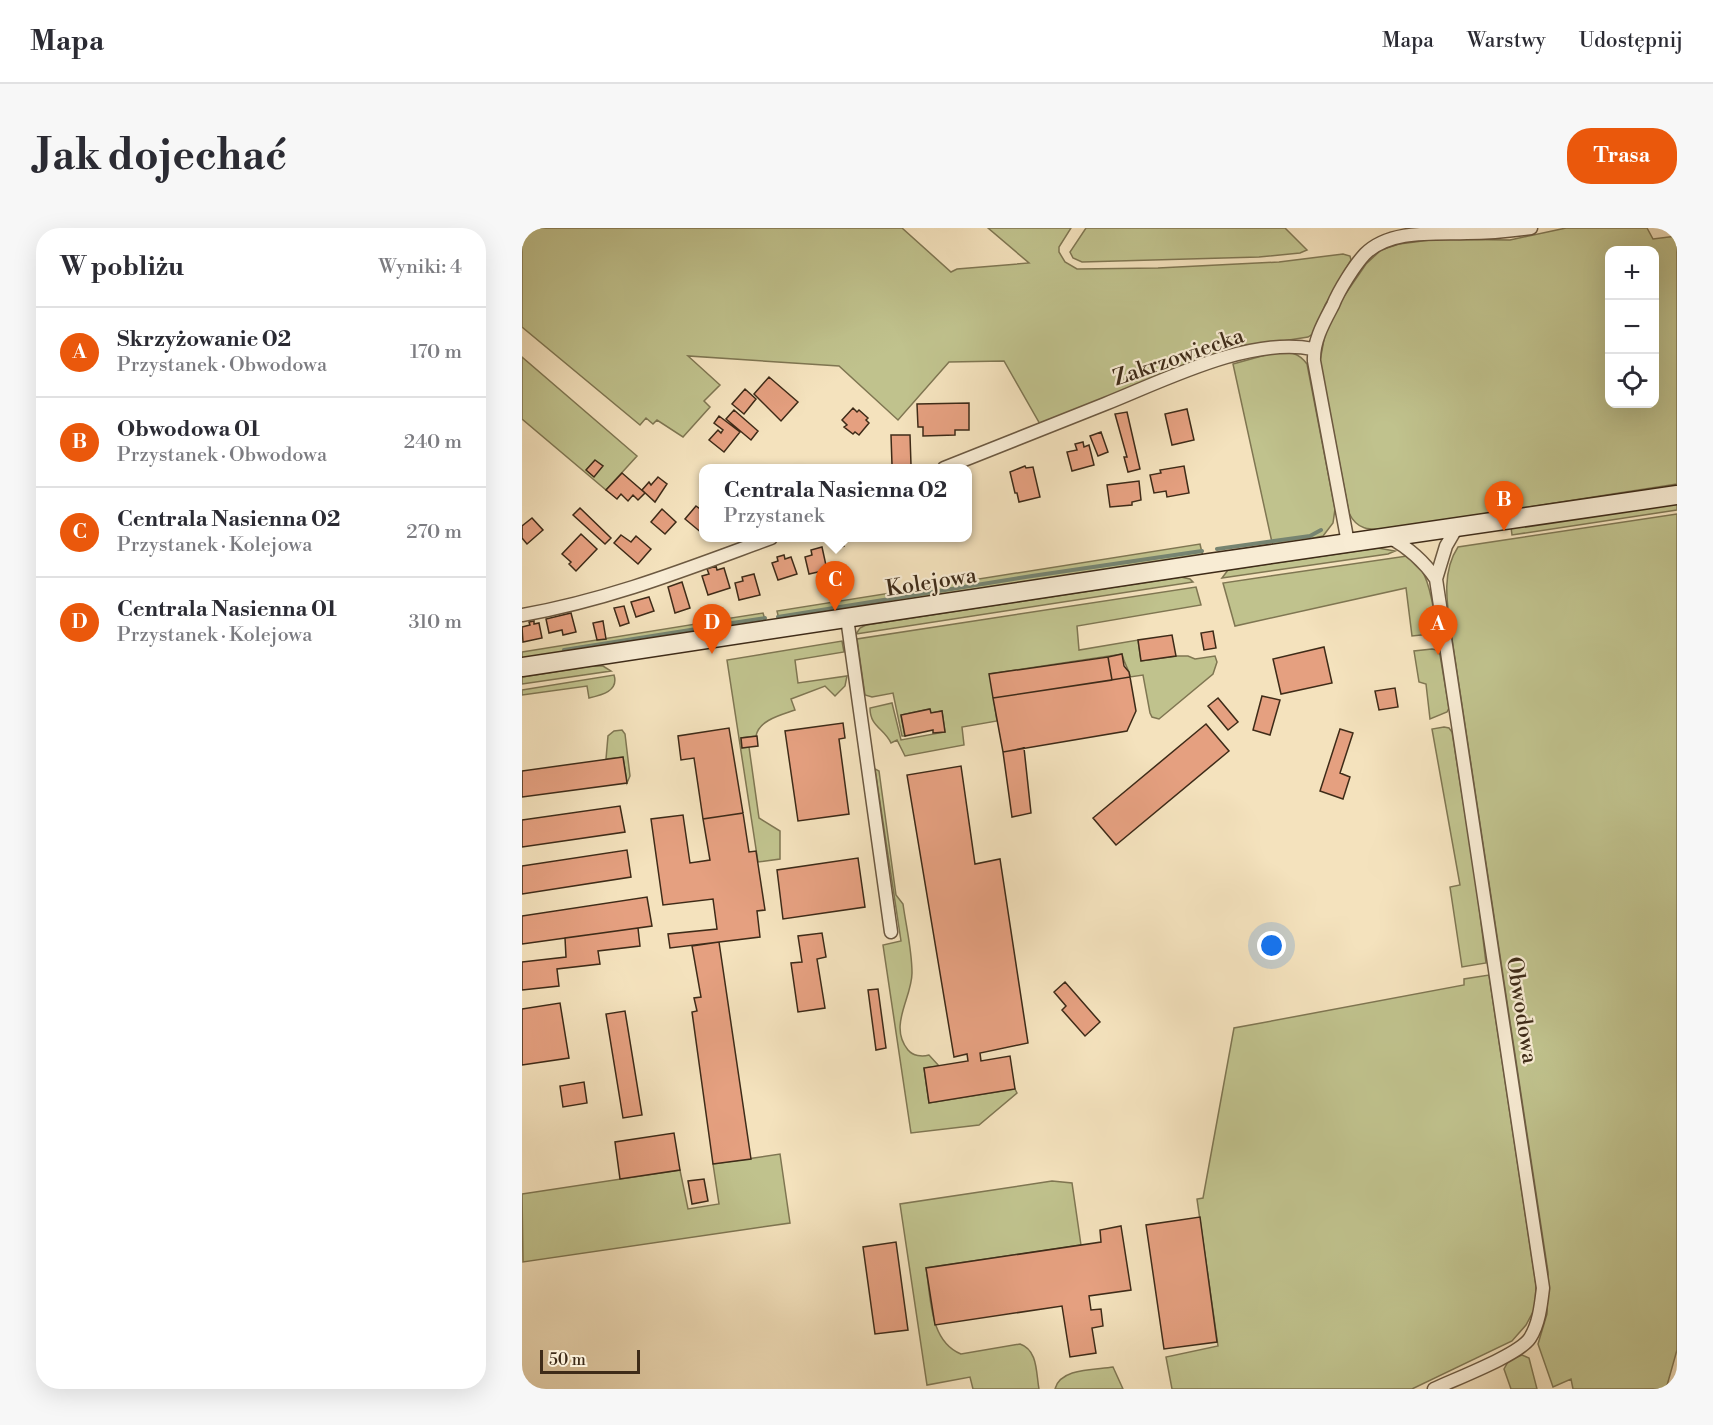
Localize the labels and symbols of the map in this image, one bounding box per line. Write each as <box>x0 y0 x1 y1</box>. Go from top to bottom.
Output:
street label: Zakrzowiecka <box>1109 322 1248 392</box>
pin: B <box>1484 482 1524 531</box>
pin: C <box>816 562 854 611</box>
street label: Kolejowa <box>884 562 979 603</box>
pin: D <box>692 604 732 654</box>
pin: A <box>1418 606 1458 655</box>
your location <box>1257 931 1286 960</box>
street label: Obwodowa <box>1500 955 1543 1066</box>
scale bar <box>540 1347 640 1374</box>

